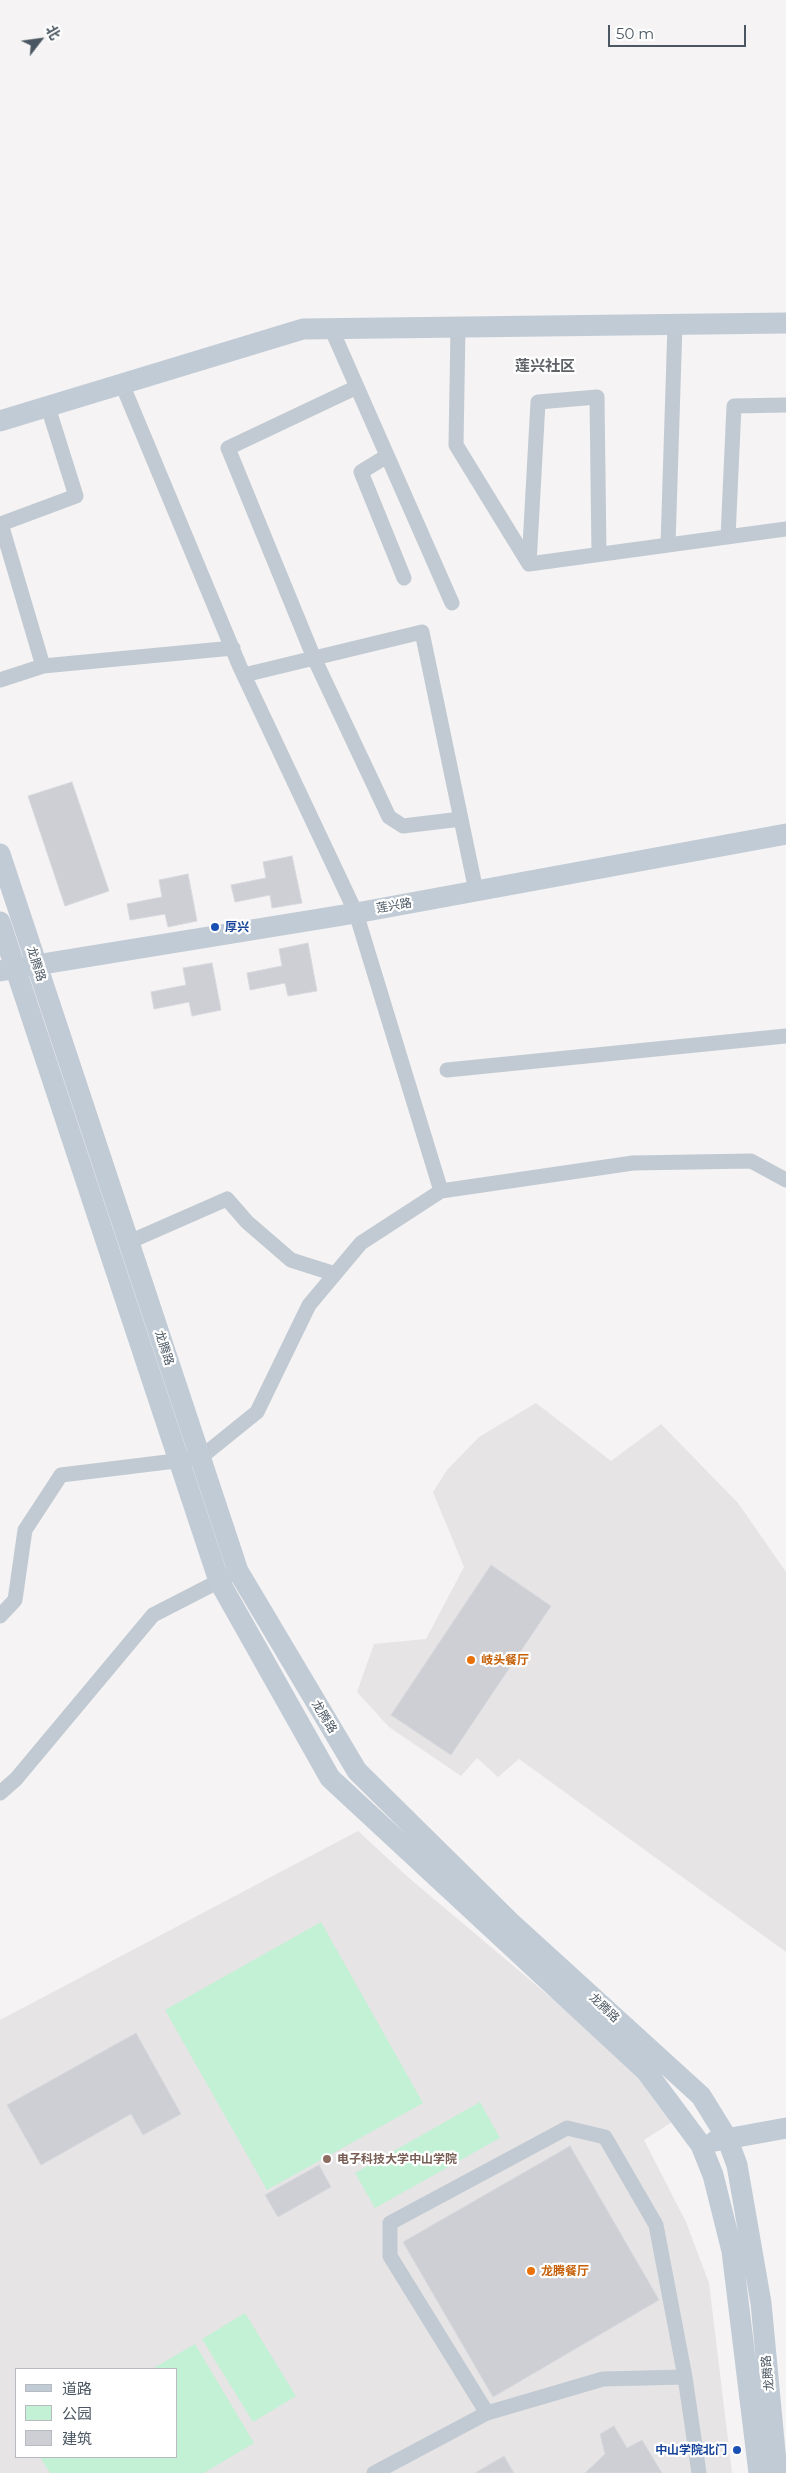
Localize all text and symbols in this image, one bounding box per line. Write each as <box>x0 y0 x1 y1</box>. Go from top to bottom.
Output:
north arrow <box>15 15 65 65</box>
scale bar <box>611 15 748 47</box>
text: 北 <box>42 22 64 43</box>
text: 50 m <box>616 24 654 43</box>
district label: 莲兴社区 <box>515 358 575 376</box>
street label: 莲兴路 <box>375 896 413 916</box>
place label: 厚兴 <box>225 920 249 934</box>
marker: 厚兴 <box>209 921 221 933</box>
street label: 龙腾路 <box>24 945 48 983</box>
street label: 龙腾路 <box>152 1329 176 1367</box>
place label: 岐头餐厅 <box>481 1653 529 1667</box>
marker: 岐头餐厅 <box>465 1654 477 1666</box>
street label: 龙腾路 <box>308 1698 340 1736</box>
street label: 龙腾路 <box>586 1990 622 2026</box>
place label: 电子科技大学中山学院 <box>337 2152 457 2166</box>
marker: 电子科技大学中山学院 <box>321 2153 333 2165</box>
place label: 龙腾餐厅 <box>541 2264 589 2278</box>
marker: 龙腾餐厅 <box>525 2265 537 2277</box>
street label: 龙腾路 <box>759 2354 777 2392</box>
legend <box>15 2368 178 2458</box>
text: 道路 <box>62 2379 92 2398</box>
text: 公园 <box>62 2404 92 2423</box>
text: 建筑 <box>62 2429 92 2448</box>
place label: 中山学院北门 <box>655 2443 727 2457</box>
marker: 中山学院北门 <box>731 2444 743 2456</box>

